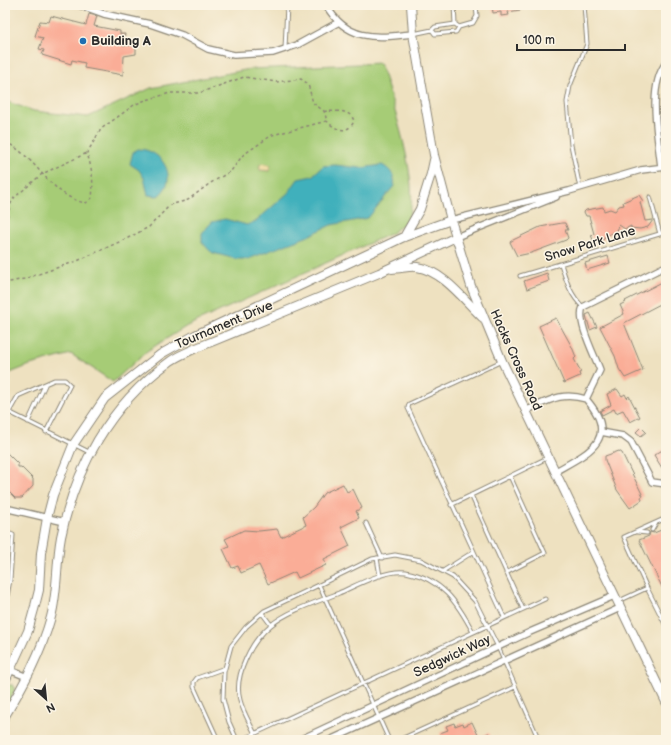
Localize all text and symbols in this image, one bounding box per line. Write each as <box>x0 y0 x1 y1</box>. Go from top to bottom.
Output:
scale bar <box>517 26 625 52</box>
place label: Building A <box>91 33 151 49</box>
text: 100 m <box>523 33 555 48</box>
marker: Building A <box>78 36 88 46</box>
street label: Snow Park Lane <box>543 223 637 265</box>
street label: Tournament Drive <box>173 297 275 353</box>
street label: Hacks Cross Road <box>487 307 545 413</box>
street label: Sedgwick Way <box>411 631 493 681</box>
north arrow <box>26 679 66 719</box>
text: N <box>44 700 57 715</box>

